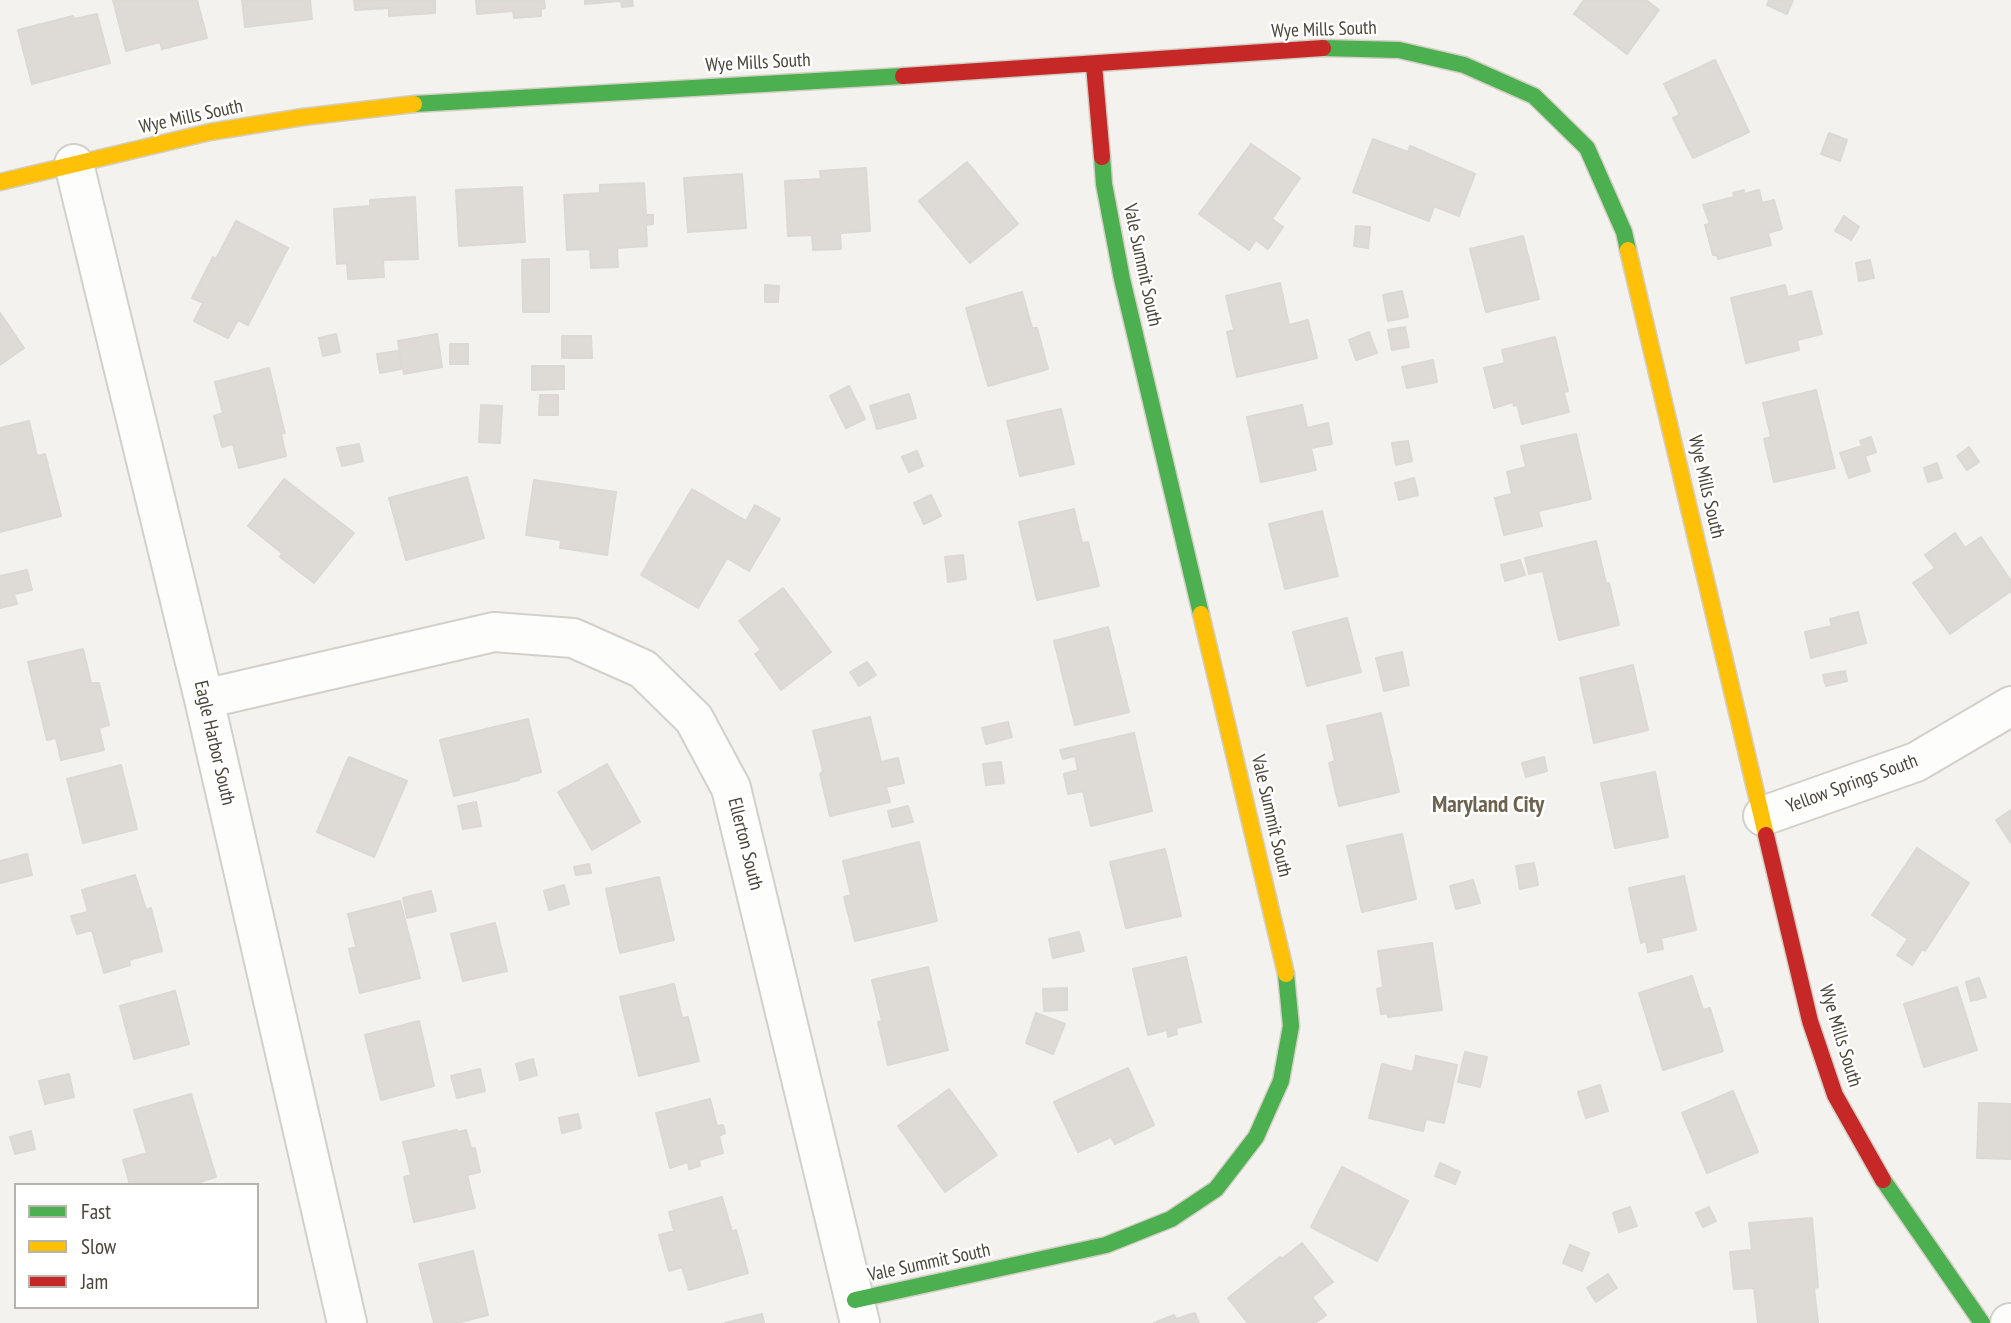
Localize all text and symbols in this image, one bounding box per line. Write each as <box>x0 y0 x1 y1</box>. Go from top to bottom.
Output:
street label: Wye Mills South <box>1271 17 1377 43</box>
street label: Wye Mills South <box>705 49 811 77</box>
street label: Wye Mills South <box>137 95 245 139</box>
street label: Vale Summit South <box>1118 202 1166 328</box>
street label: Wye Mills South <box>1683 433 1729 541</box>
street label: Eagle Harbor South <box>189 679 239 807</box>
street label: Yellow Springs South <box>1783 750 1921 818</box>
street label: Vale Summit South <box>1246 753 1296 879</box>
district label: Maryland City <box>1432 791 1544 819</box>
street label: Ellerton South <box>723 795 767 893</box>
street label: Wye Mills South <box>1814 982 1866 1090</box>
legend <box>14 1183 259 1309</box>
text: Fast <box>81 1198 111 1225</box>
text: Slow <box>81 1233 116 1260</box>
street label: Vale Summit South <box>866 1239 992 1287</box>
text: Jam <box>81 1268 108 1295</box>

